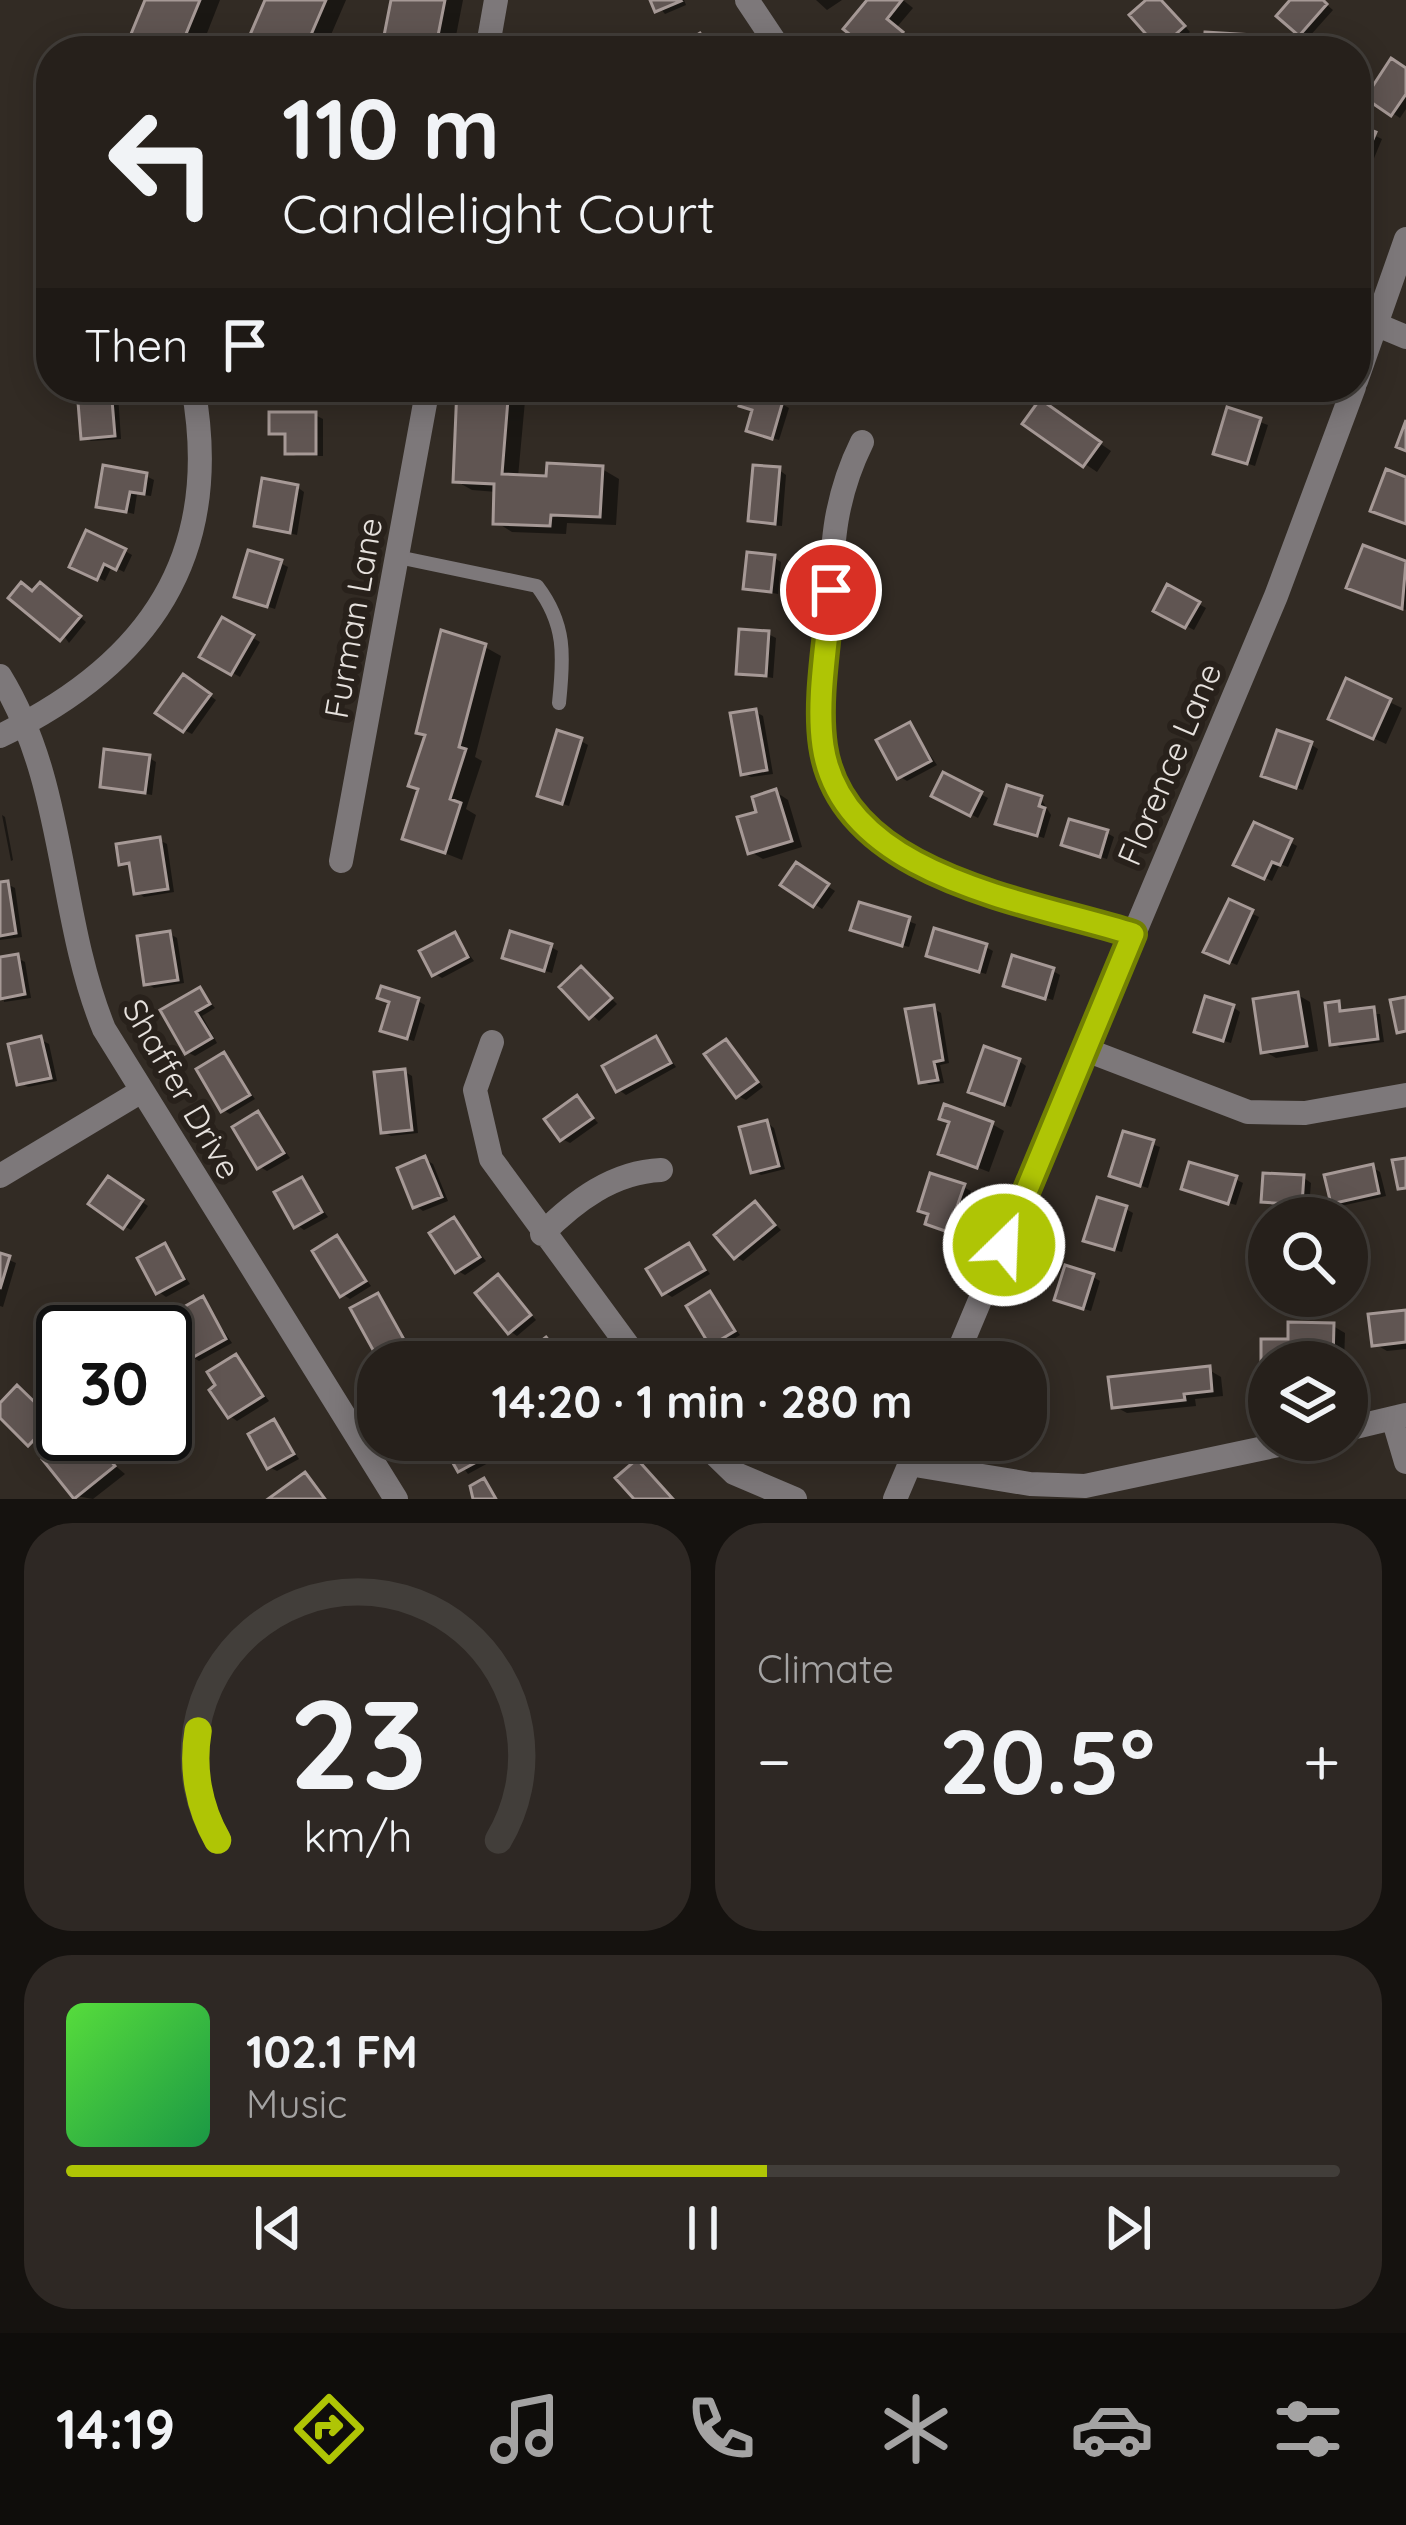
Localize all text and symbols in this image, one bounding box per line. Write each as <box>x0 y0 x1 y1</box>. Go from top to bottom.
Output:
text: 110 m <box>282 75 500 180</box>
icon: left <box>84 84 240 240</box>
text: Candlelight Court <box>282 179 715 247</box>
icon: arrive <box>212 312 278 378</box>
text: Then <box>84 317 188 373</box>
street label: Furman Lane <box>315 514 390 721</box>
pin <box>780 539 882 641</box>
icon: arrive <box>798 557 864 623</box>
street label: Florence Lane <box>1108 657 1230 871</box>
street label: Shaffer Drive <box>114 992 250 1186</box>
position arrow <box>941 1182 1067 1308</box>
map controls <box>1248 1197 1368 1461</box>
button: search <box>1248 1197 1368 1317</box>
speed limit sign: 30 <box>36 1305 192 1461</box>
button: layers <box>1248 1341 1368 1461</box>
text: 14:20 · 1 min · 280 m <box>492 1373 912 1429</box>
text: Climate <box>757 1644 894 1693</box>
text: 23 <box>288 1664 427 1820</box>
text: 20.5° <box>939 1704 1155 1817</box>
text: − <box>757 1719 791 1802</box>
text: + <box>1303 1719 1340 1802</box>
text: km/h <box>303 1809 412 1863</box>
text: 102.1 FM <box>246 2023 418 2079</box>
text: Music <box>246 2079 347 2128</box>
icon: previous <box>245 2195 311 2261</box>
icon: pause <box>670 2195 736 2261</box>
icon: next <box>1095 2195 1161 2261</box>
icon: directions <box>287 2387 371 2471</box>
icon: music <box>483 2387 567 2471</box>
icon: phone <box>679 2387 763 2471</box>
icon: climate <box>874 2387 958 2471</box>
icon: car <box>1070 2387 1154 2471</box>
icon: filters <box>1266 2387 1350 2471</box>
text: 14:19 <box>56 2395 175 2463</box>

